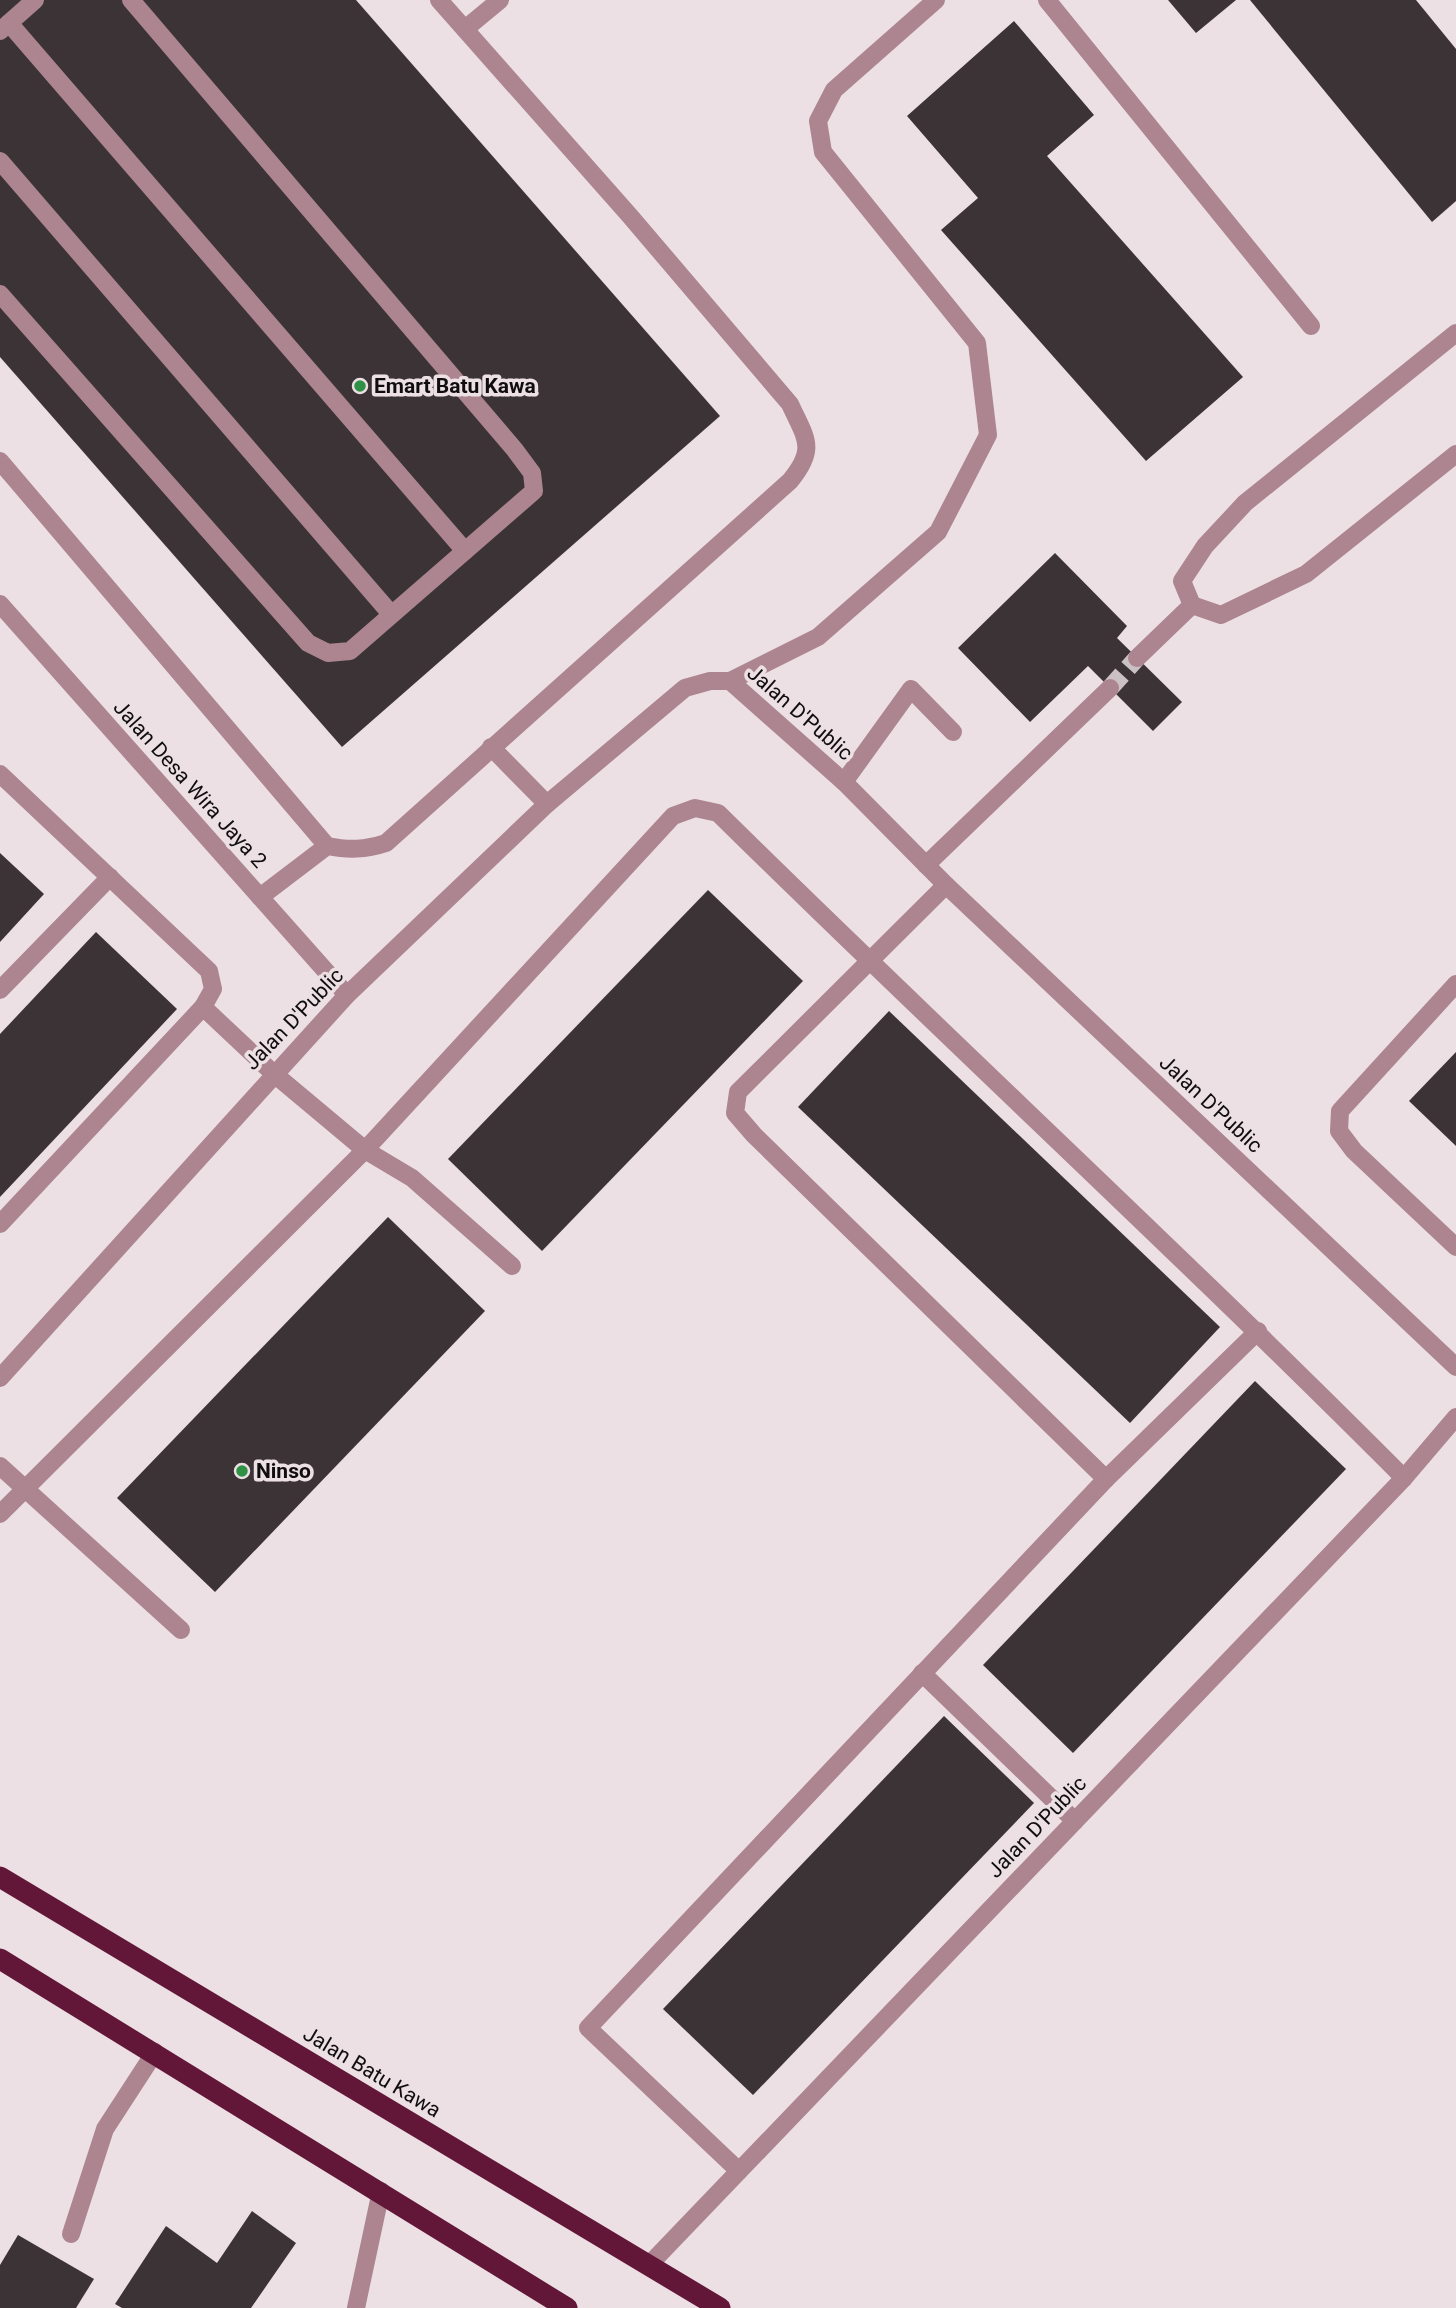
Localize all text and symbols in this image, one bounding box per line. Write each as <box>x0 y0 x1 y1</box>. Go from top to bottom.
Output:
place label: Emart Batu Kawa <box>374 374 536 398</box>
marker: Emart Batu Kawa <box>352 378 368 394</box>
street label: Jalan D'Public <box>742 661 858 765</box>
street label: Jalan Desa Wira Jaya 2 <box>109 695 272 873</box>
street label: Jalan D'Public <box>240 963 348 1075</box>
street label: Jalan D'Public <box>1155 1050 1267 1158</box>
place label: Ninso <box>256 1459 311 1483</box>
marker: Ninso <box>234 1463 250 1479</box>
street label: Jalan D'Public <box>983 1771 1091 1883</box>
street label: Jalan Batu Kawa <box>299 2021 445 2123</box>

